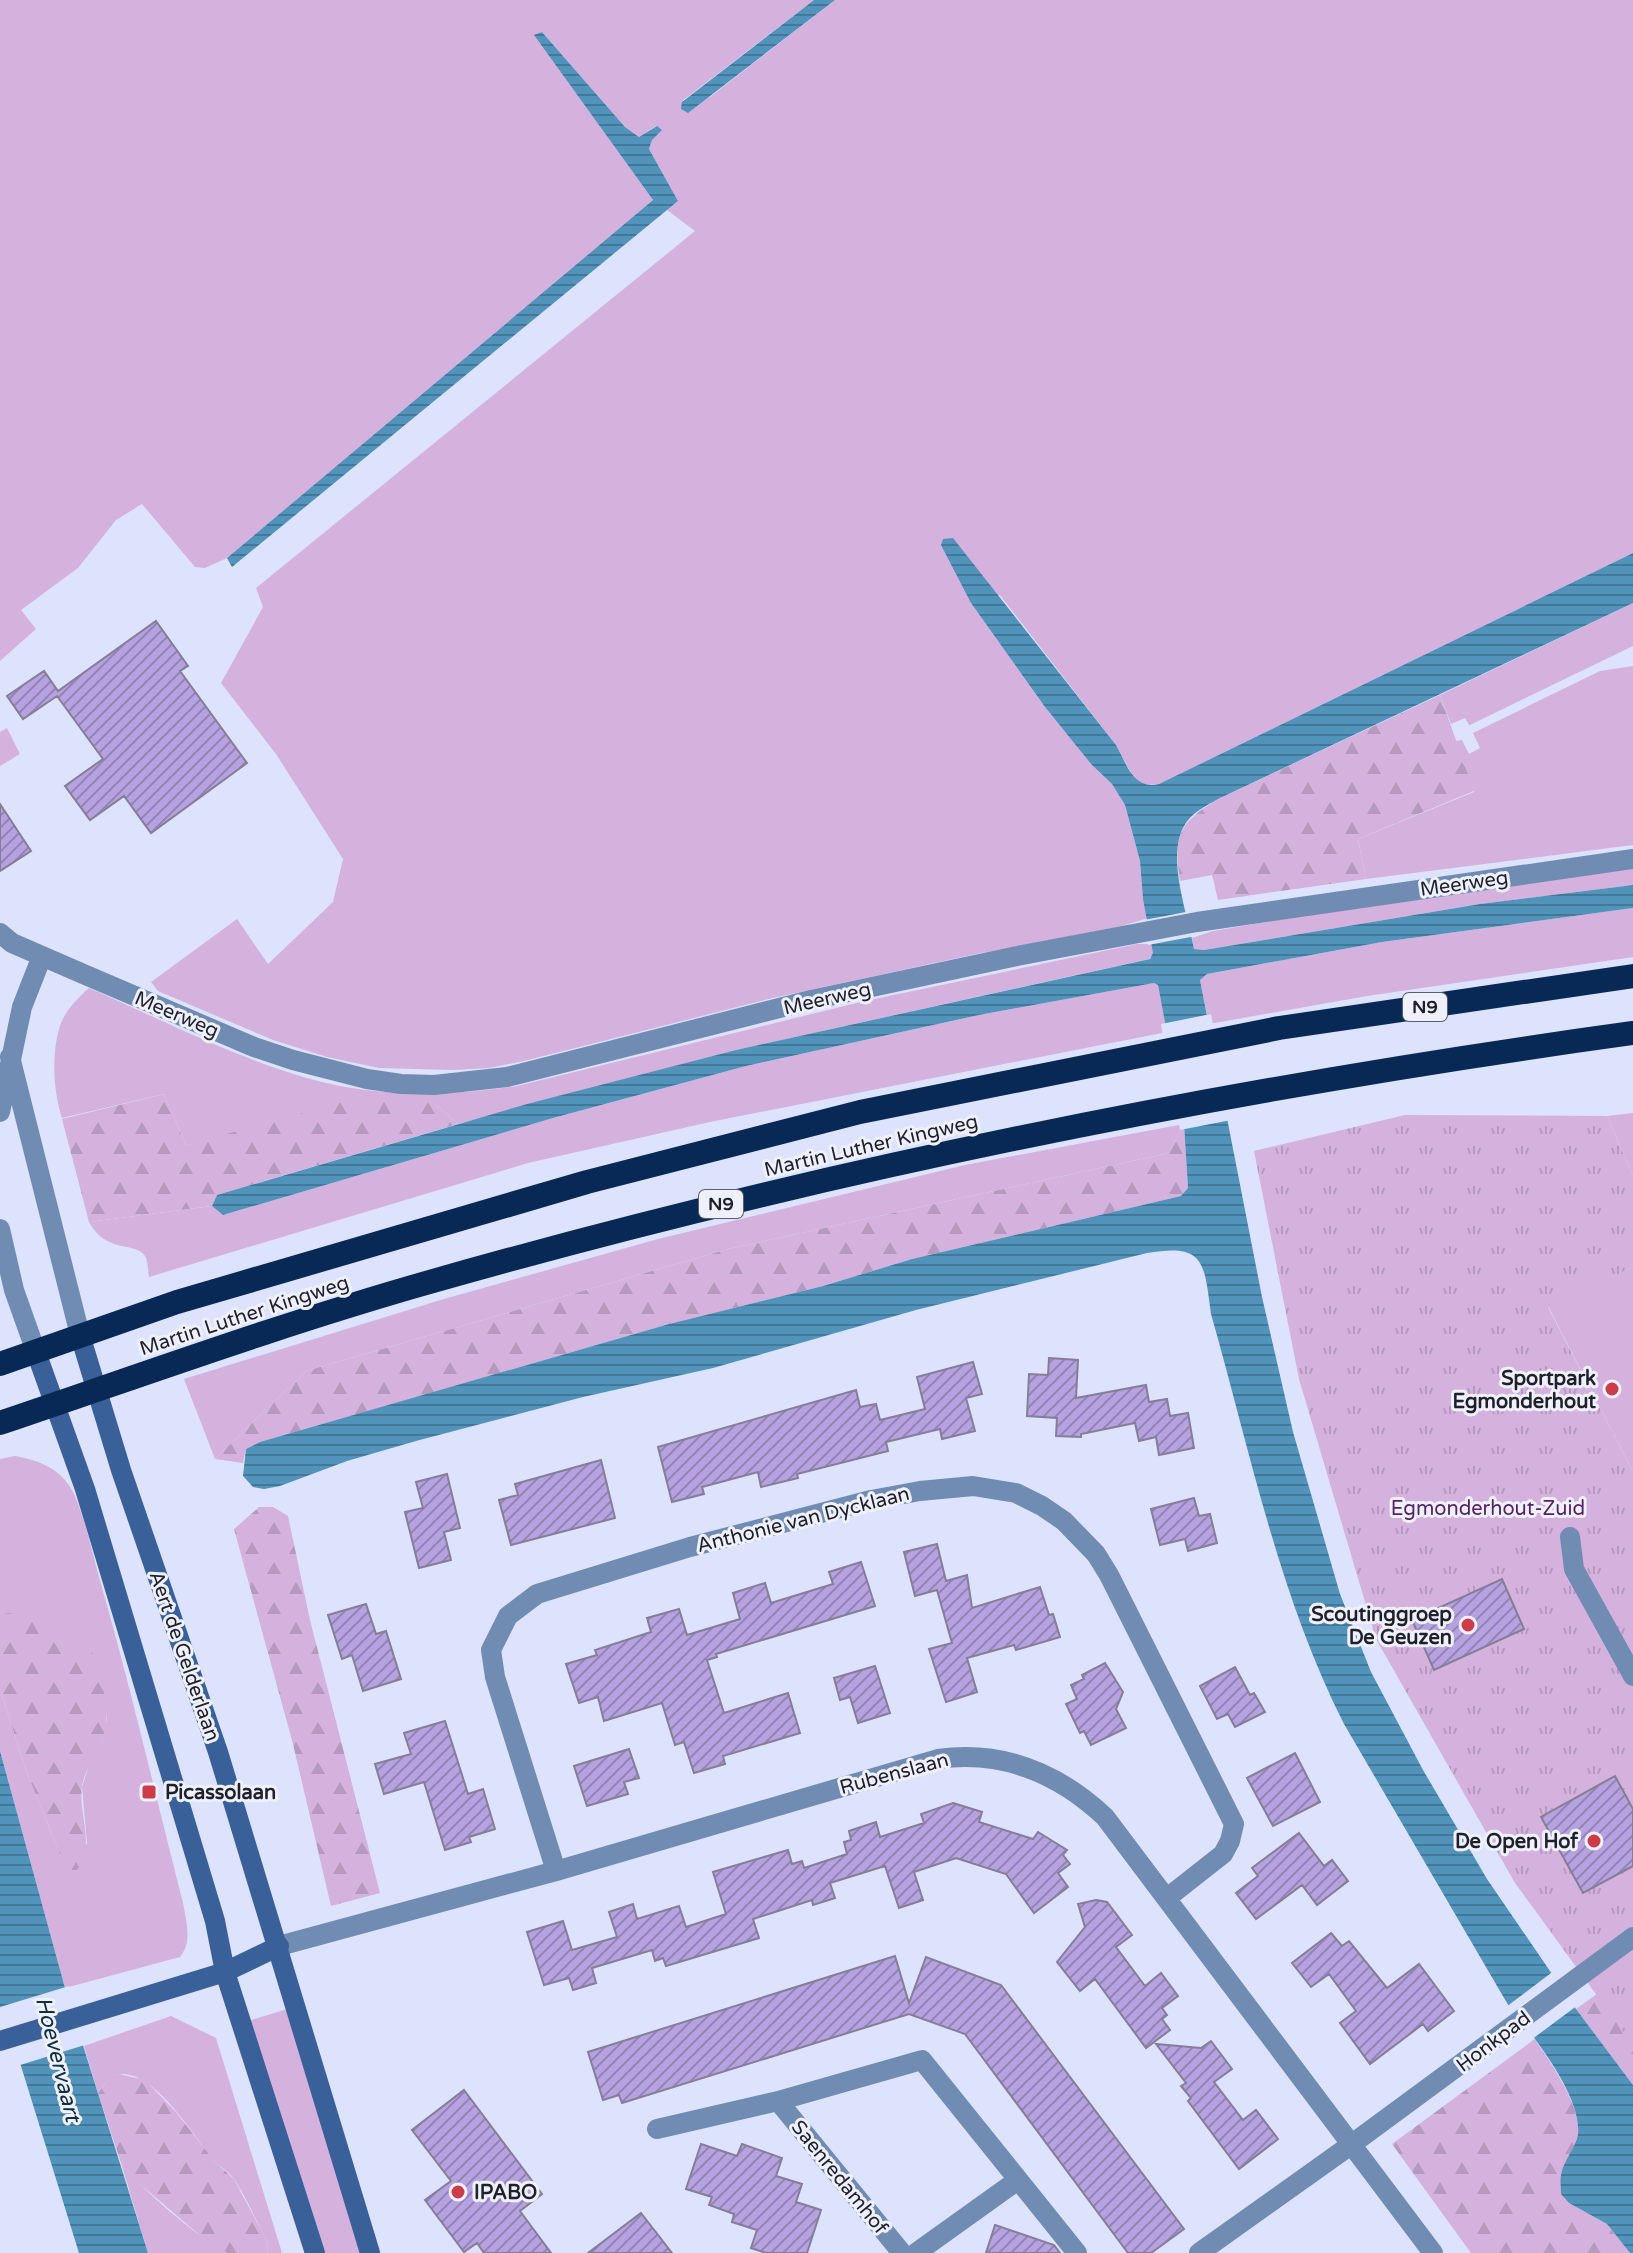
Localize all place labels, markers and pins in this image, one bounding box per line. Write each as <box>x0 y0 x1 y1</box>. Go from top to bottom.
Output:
place label: Sportpark Egmonderhout <box>1452 1367 1596 1414</box>
marker: Sportpark Egmonderhout <box>1603 1380 1621 1398</box>
place label: Scoutinggroep De Geuzen <box>1311 1603 1452 1650</box>
marker: Scoutinggroep De Geuzen <box>1459 1616 1477 1634</box>
place label: Picassolaan <box>165 1781 276 1805</box>
marker: Picassolaan <box>140 1783 158 1801</box>
place label: De Open Hof <box>1455 1830 1578 1854</box>
marker: De Open Hof <box>1585 1832 1603 1850</box>
place label: IPABO <box>474 2181 537 2205</box>
marker: IPABO <box>449 2183 467 2201</box>

